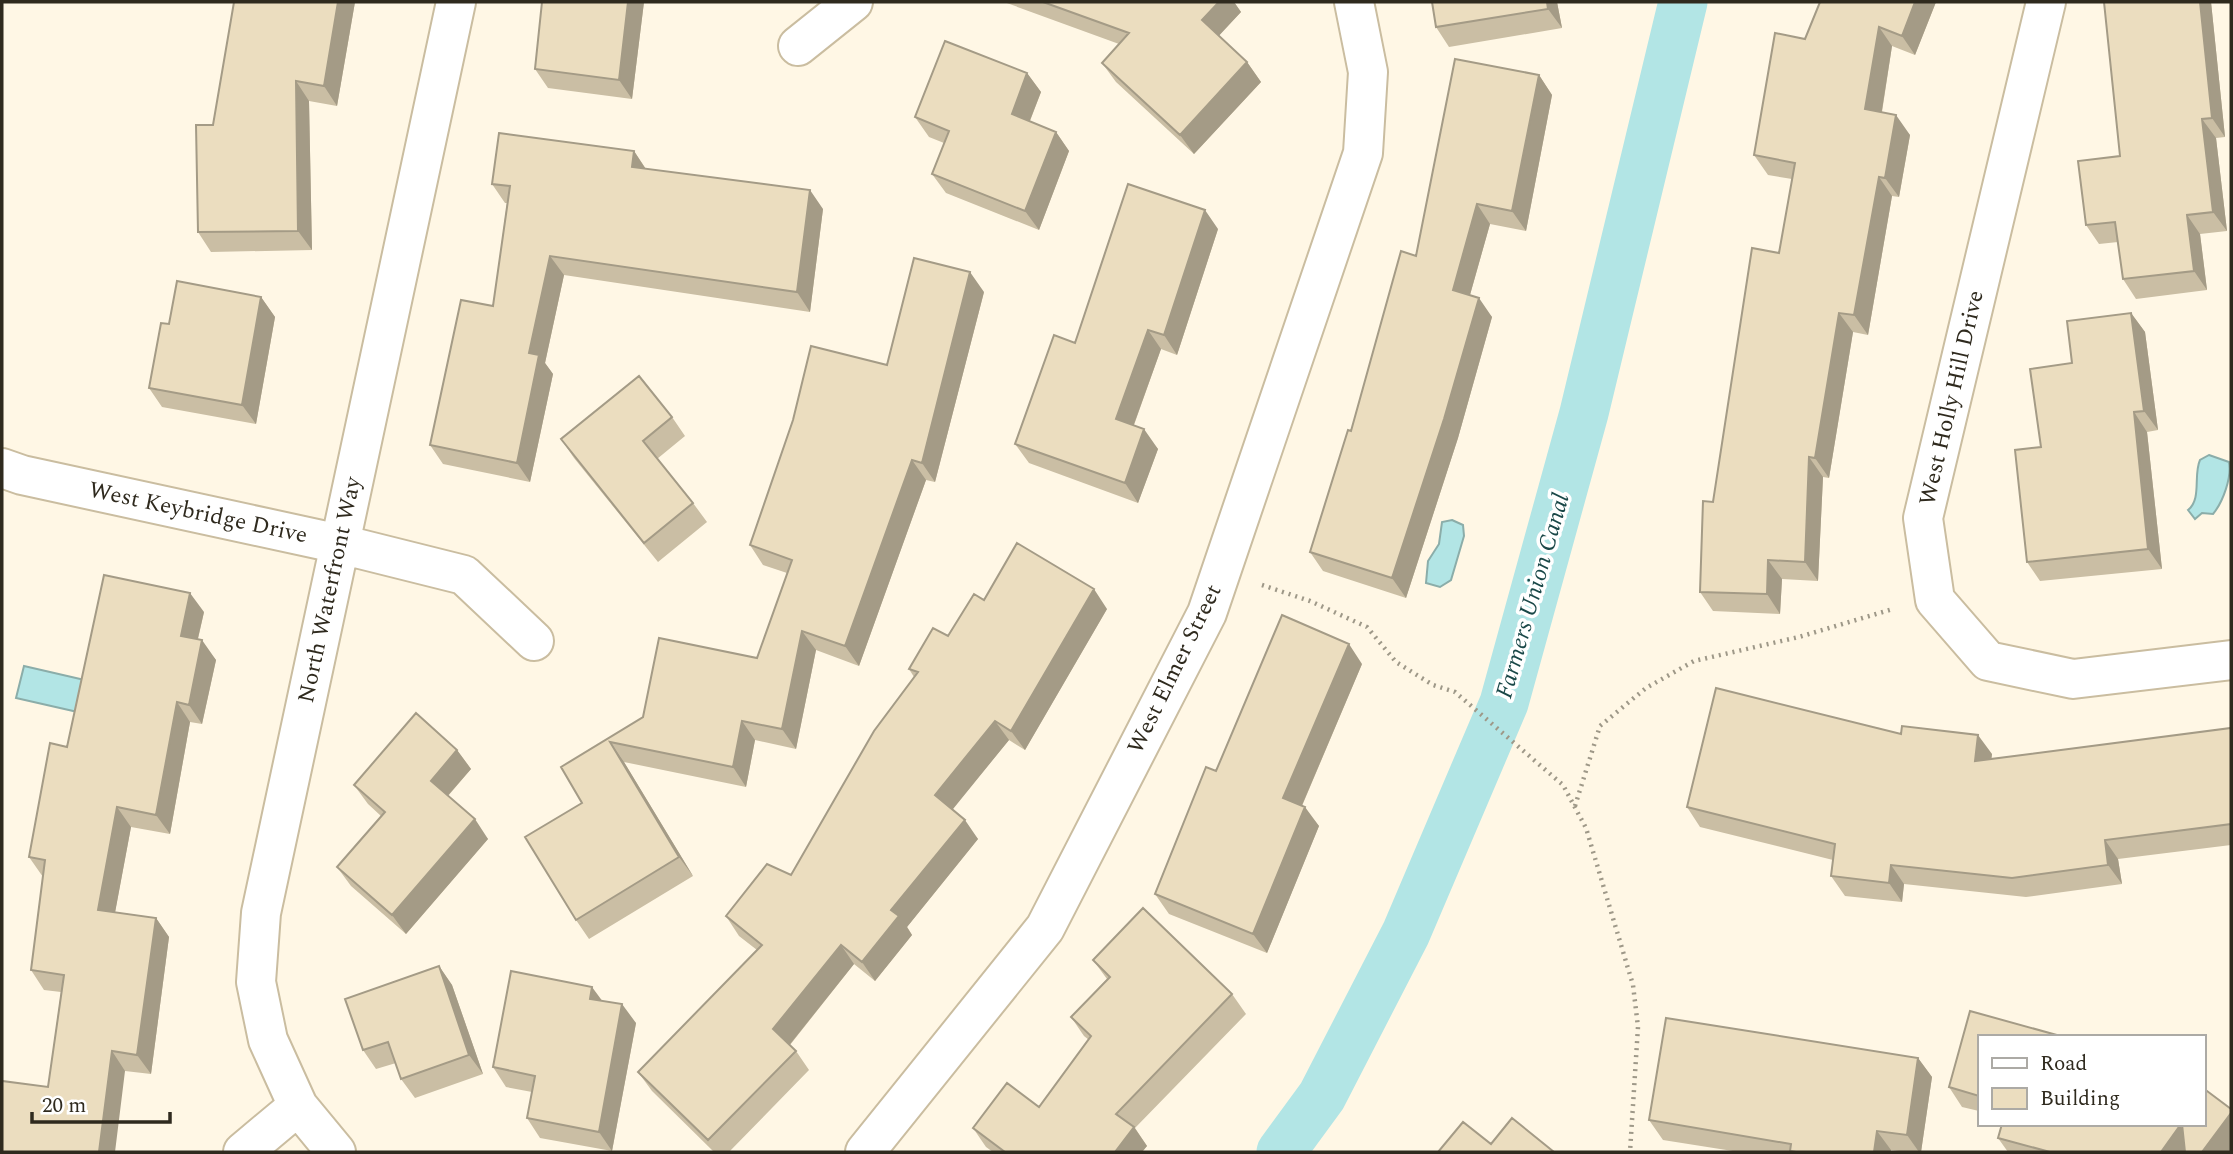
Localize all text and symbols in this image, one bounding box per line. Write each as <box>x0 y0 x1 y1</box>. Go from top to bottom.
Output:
street label: West Holly Hill Drive <box>1910 287 1994 509</box>
street label: West Keybridge Drive <box>85 473 311 553</box>
street label: North Waterfront Way <box>289 473 371 706</box>
water label: Farmers Union Canal <box>1486 489 1580 703</box>
street label: West Elmer Street <box>1119 578 1231 760</box>
legend <box>1978 1035 2205 1126</box>
text: Road <box>2040 1048 2087 1080</box>
scale bar <box>32 1080 170 1124</box>
text: Building <box>2040 1083 2120 1115</box>
text: 20 m <box>42 1090 86 1122</box>

